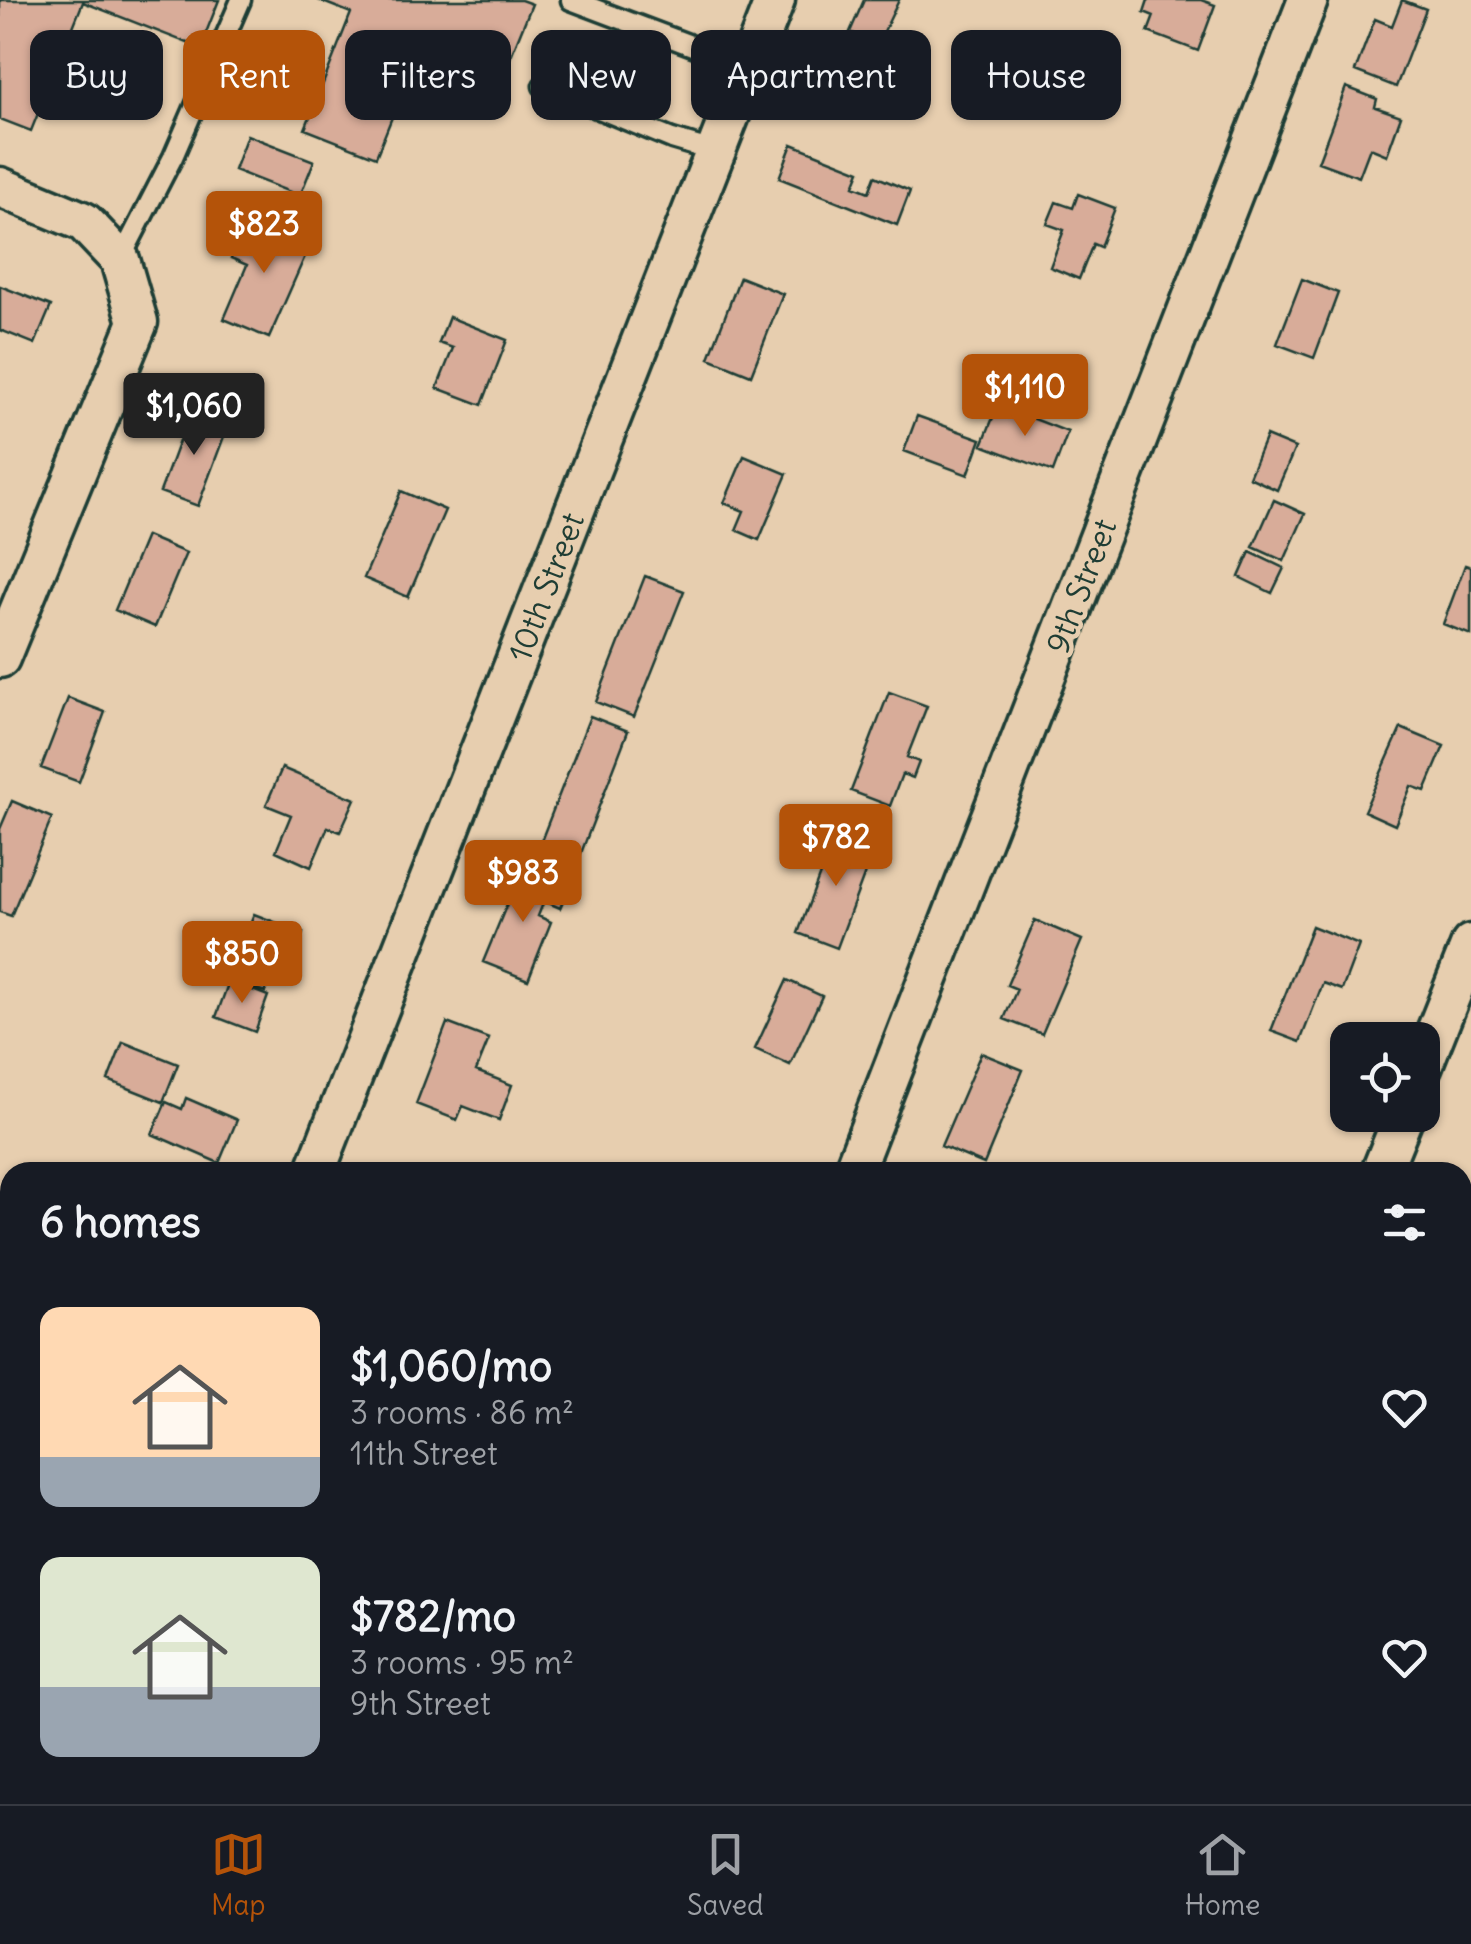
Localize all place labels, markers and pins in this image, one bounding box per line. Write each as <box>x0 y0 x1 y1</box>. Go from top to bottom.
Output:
pin: $823 <box>205 191 323 276</box>
pin: $1,110 <box>944 354 1106 439</box>
pin: $1,060 <box>113 373 275 458</box>
pin: $782 <box>777 804 895 889</box>
pin: $983 <box>464 840 582 925</box>
pin: $850 <box>183 921 301 1006</box>

